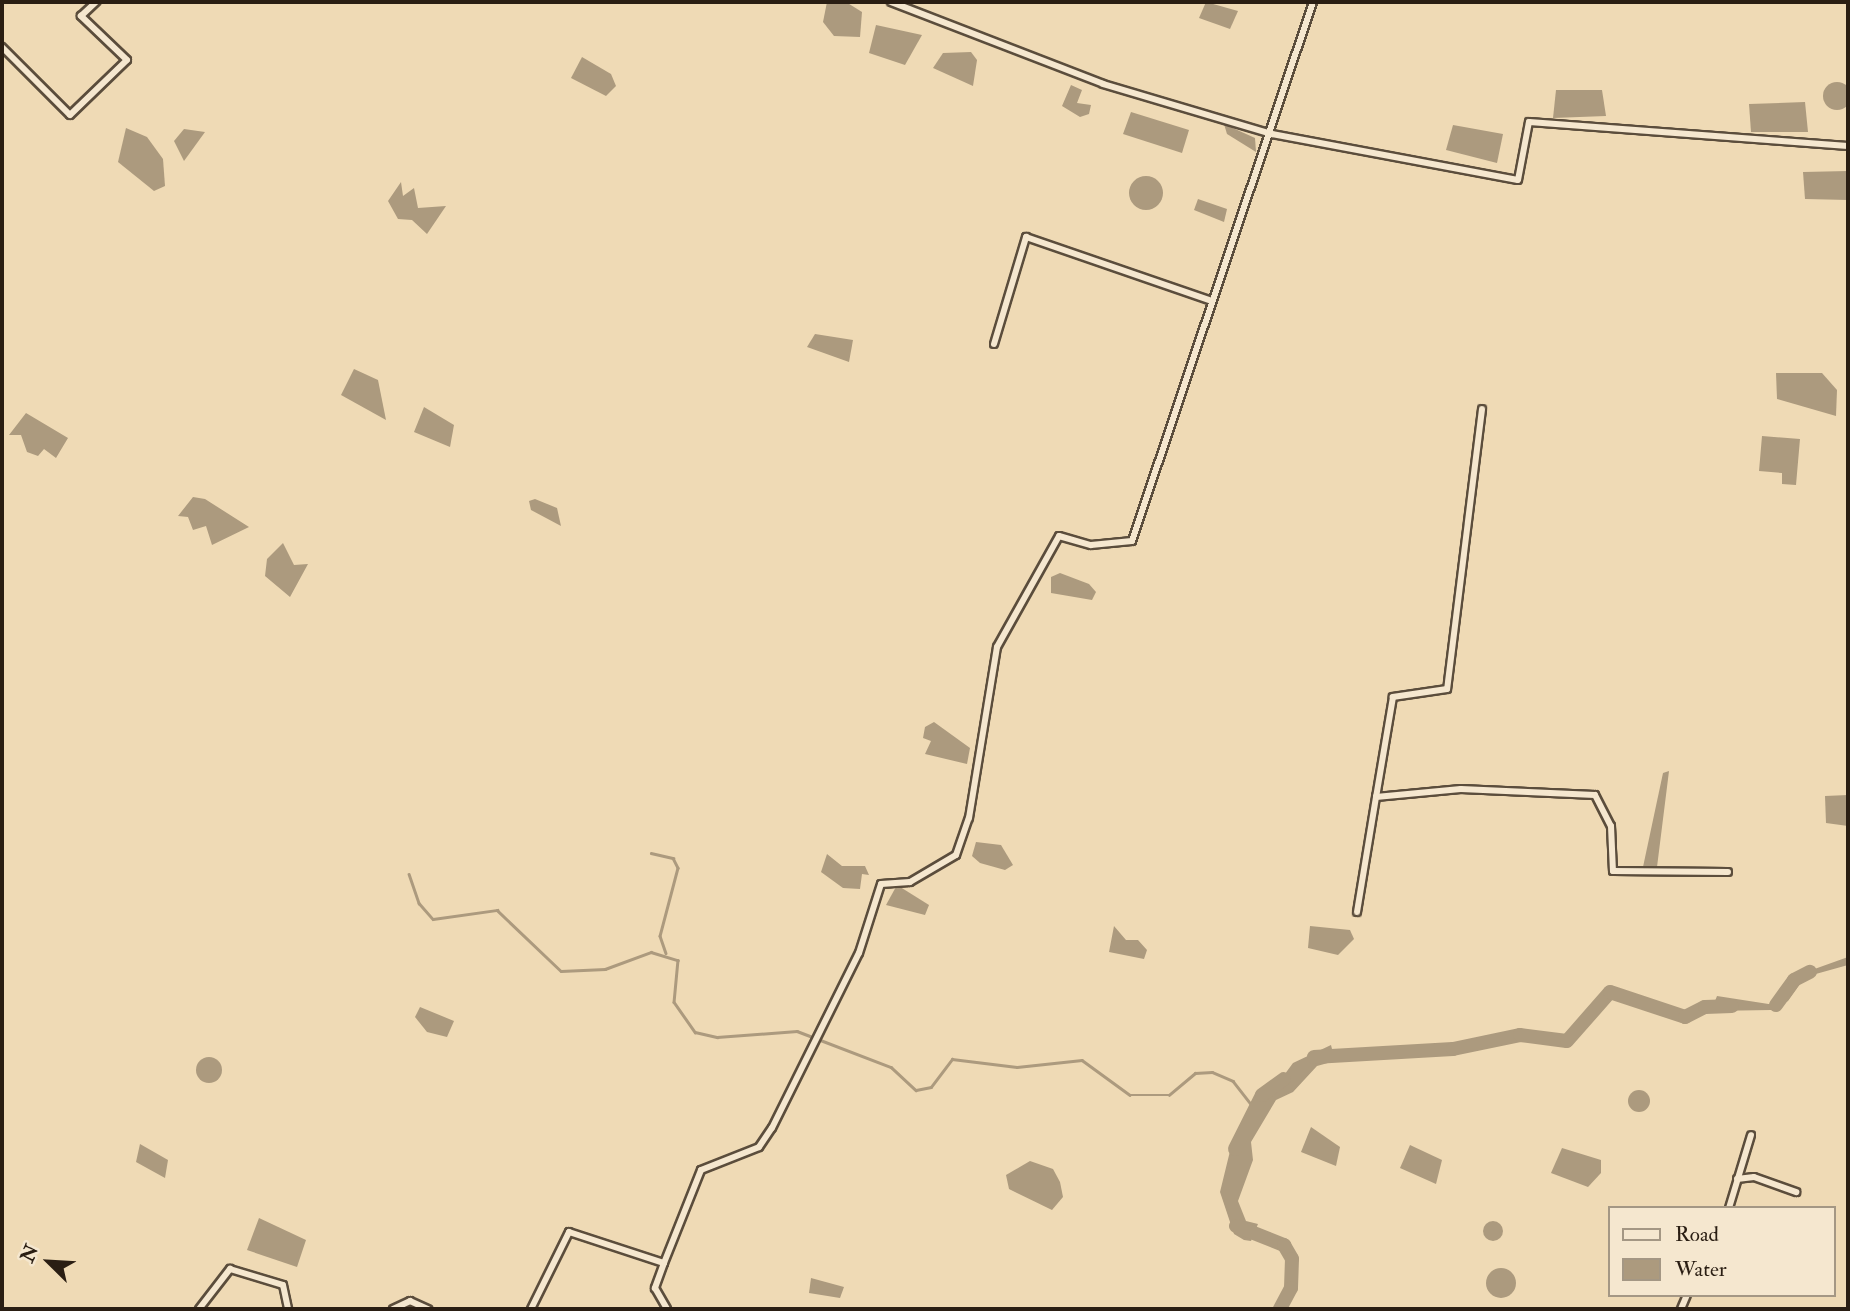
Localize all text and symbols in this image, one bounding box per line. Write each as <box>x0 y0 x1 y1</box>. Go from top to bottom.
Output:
legend <box>1608 1206 1836 1297</box>
text: Road <box>1675 1221 1719 1248</box>
north arrow <box>14 1227 84 1297</box>
text: N <box>15 1241 44 1266</box>
text: Water <box>1675 1256 1727 1283</box>

